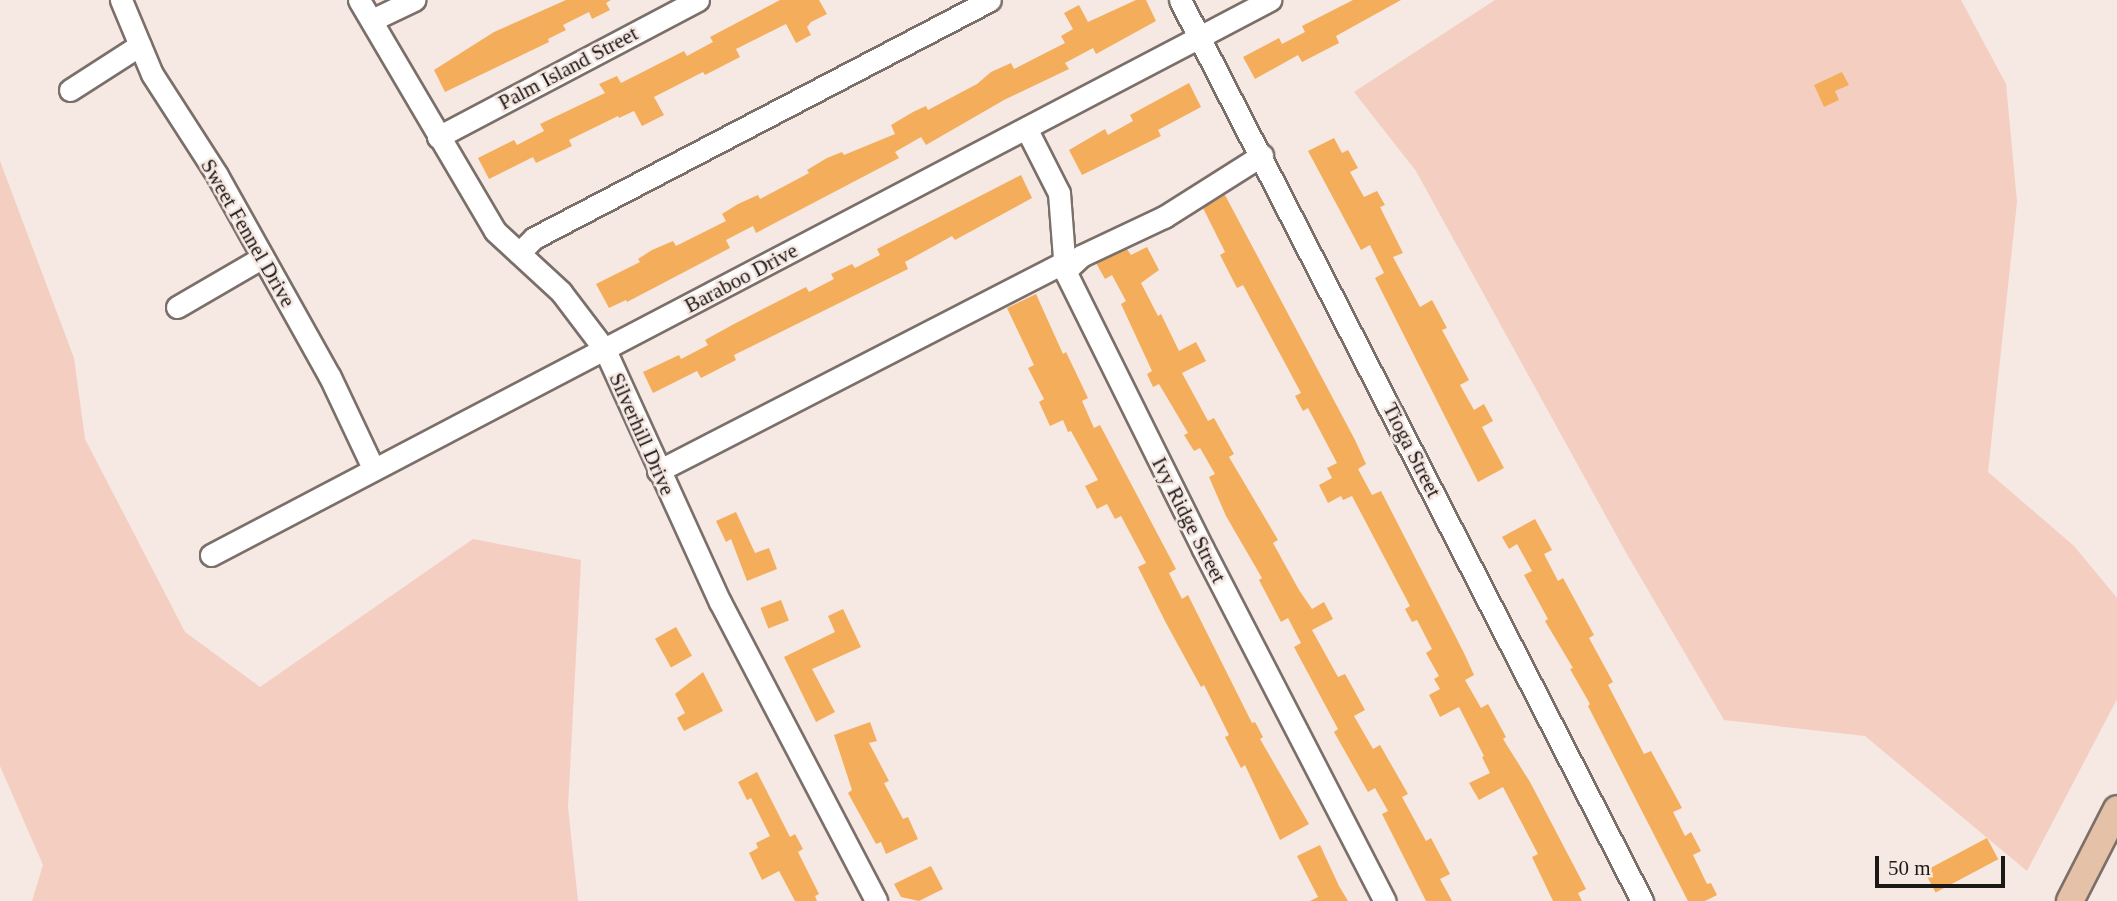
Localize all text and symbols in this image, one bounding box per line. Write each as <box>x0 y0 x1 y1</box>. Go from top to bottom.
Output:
street label: Palm Island Street <box>494 21 642 115</box>
street label: Sweet Fennel Drive <box>195 154 301 312</box>
street label: Baraboo Drive <box>680 238 802 318</box>
street label: Silverhill Drive <box>604 369 680 499</box>
street label: Tioga Street <box>1378 399 1446 501</box>
street label: Ivy Ridge Street <box>1147 453 1231 587</box>
scale bar <box>1879 842 2008 886</box>
text: 50 m <box>1888 856 1931 880</box>

